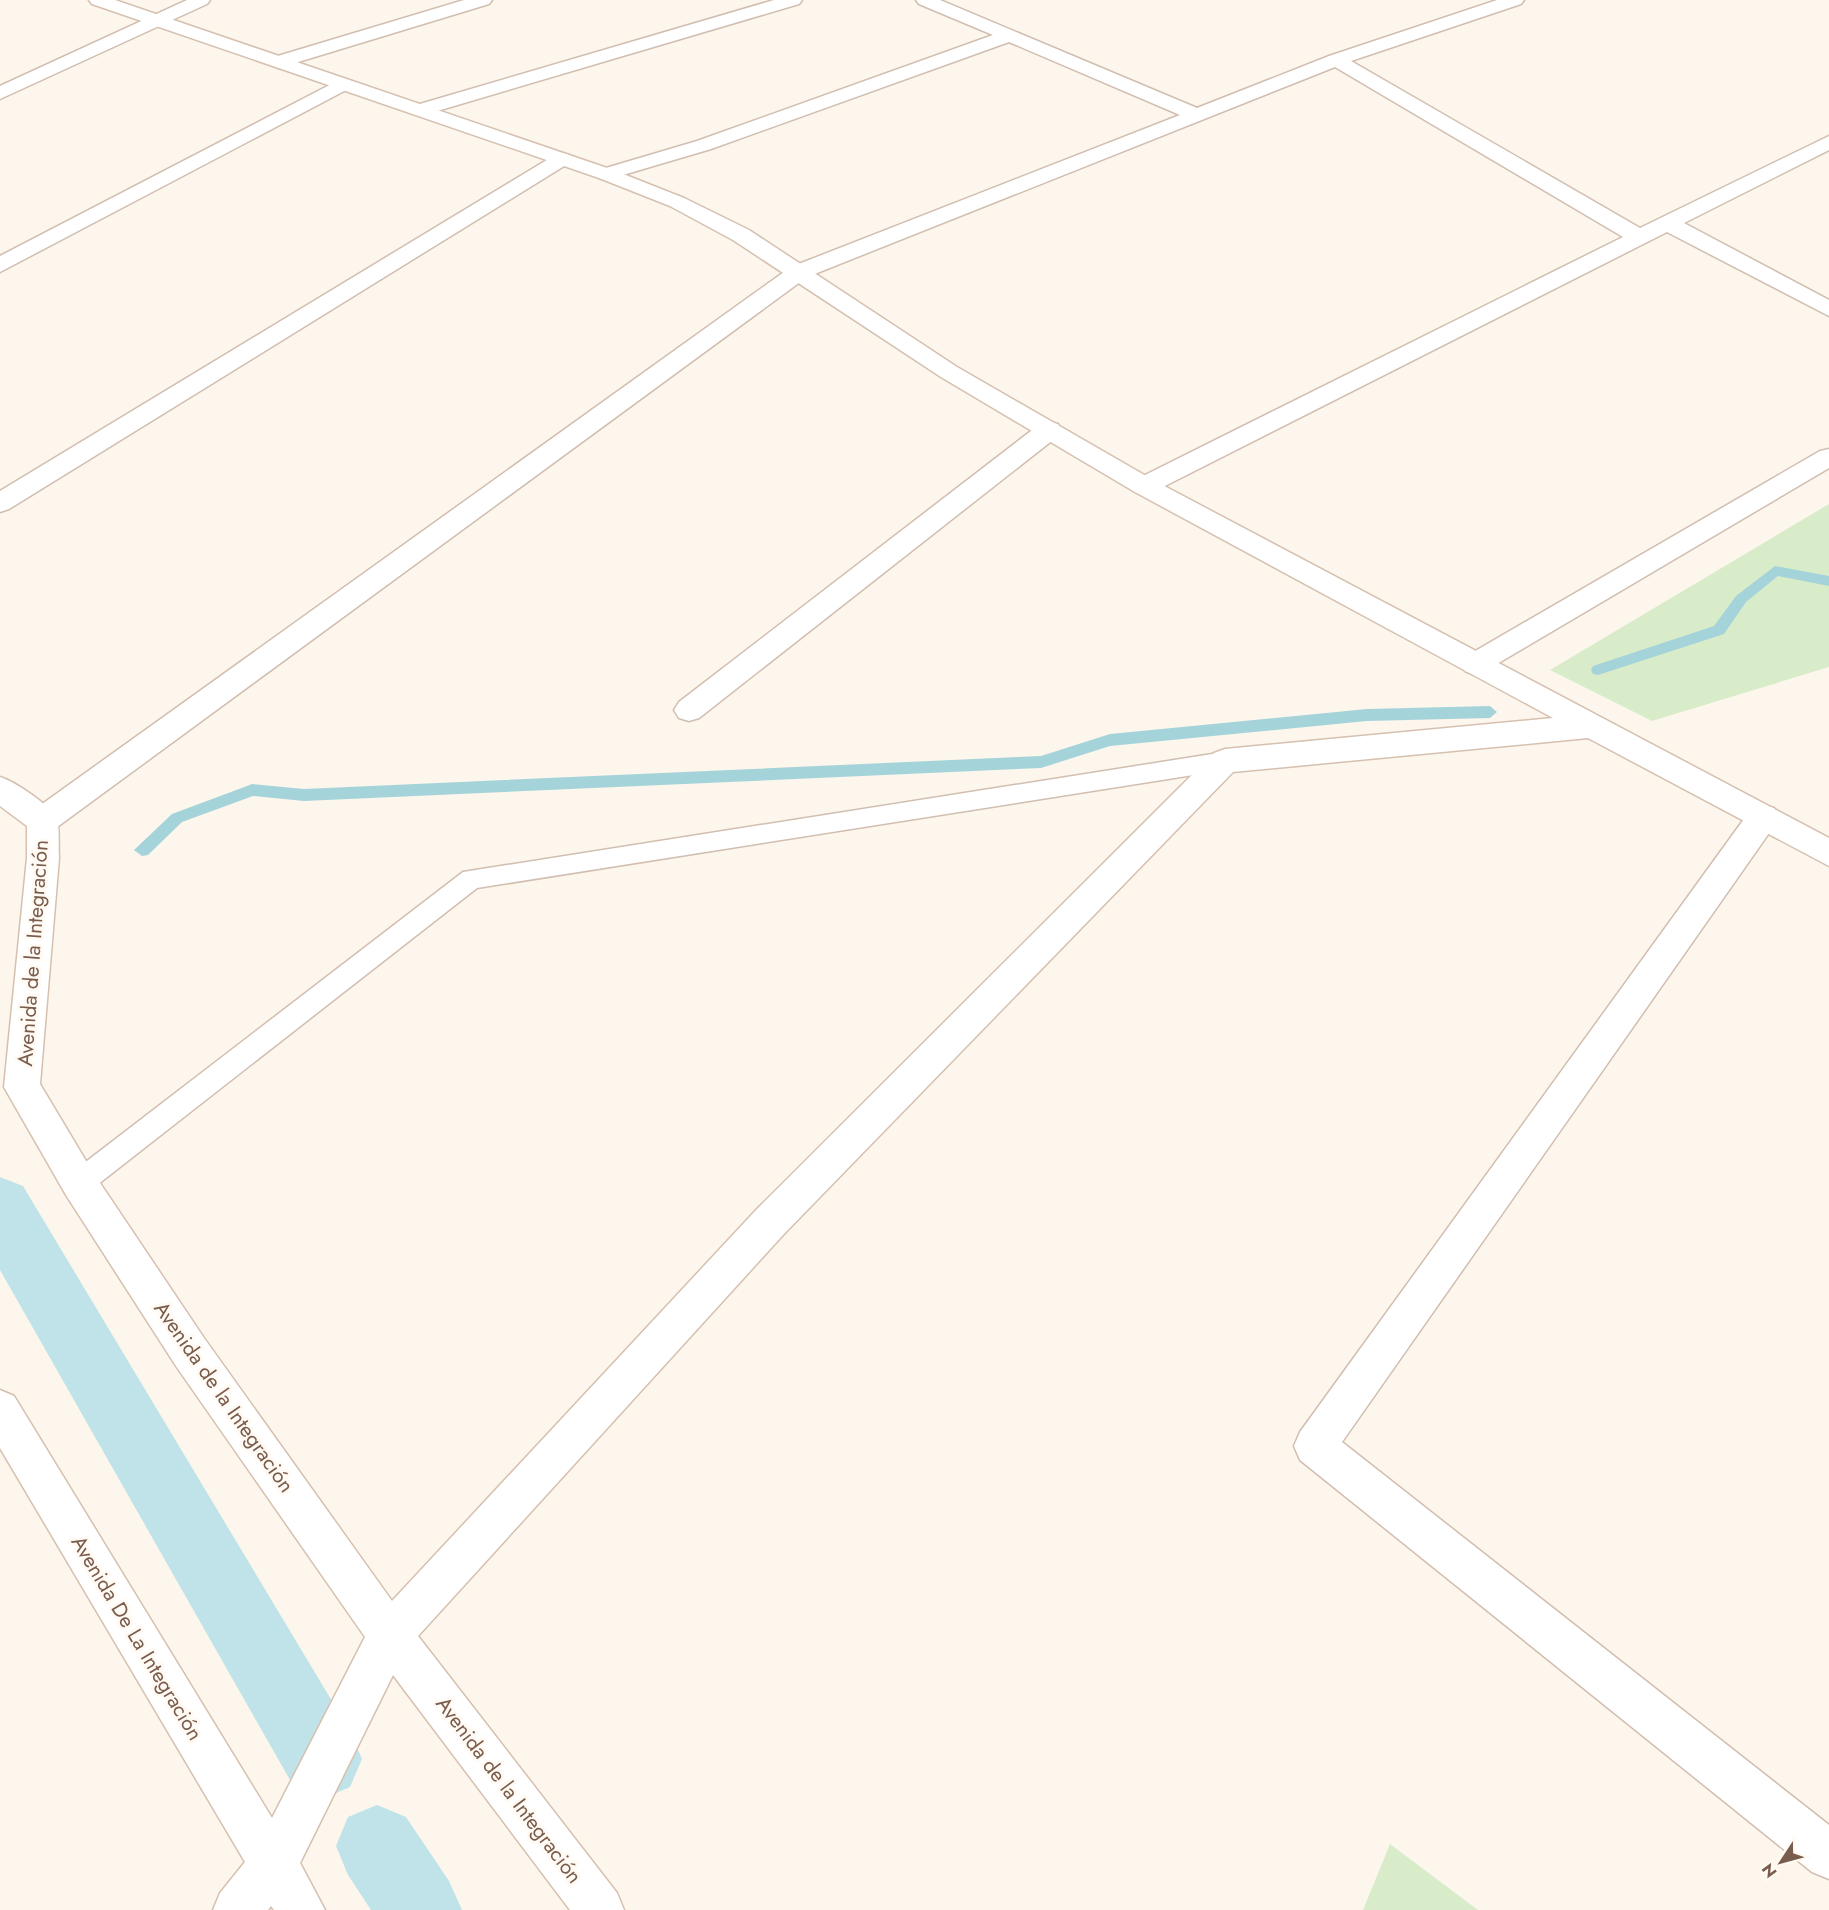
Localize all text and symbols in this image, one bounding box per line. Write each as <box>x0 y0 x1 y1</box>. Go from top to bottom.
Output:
street label: Avenida de la Integración <box>10 839 56 1067</box>
street label: Avenida de la Integración <box>147 1295 301 1499</box>
street label: Avenida De La Integración <box>64 1530 210 1746</box>
street label: Avenida de la Integración <box>429 1690 589 1890</box>
north arrow <box>1751 1832 1811 1892</box>
text: N <box>1756 1859 1782 1882</box>

